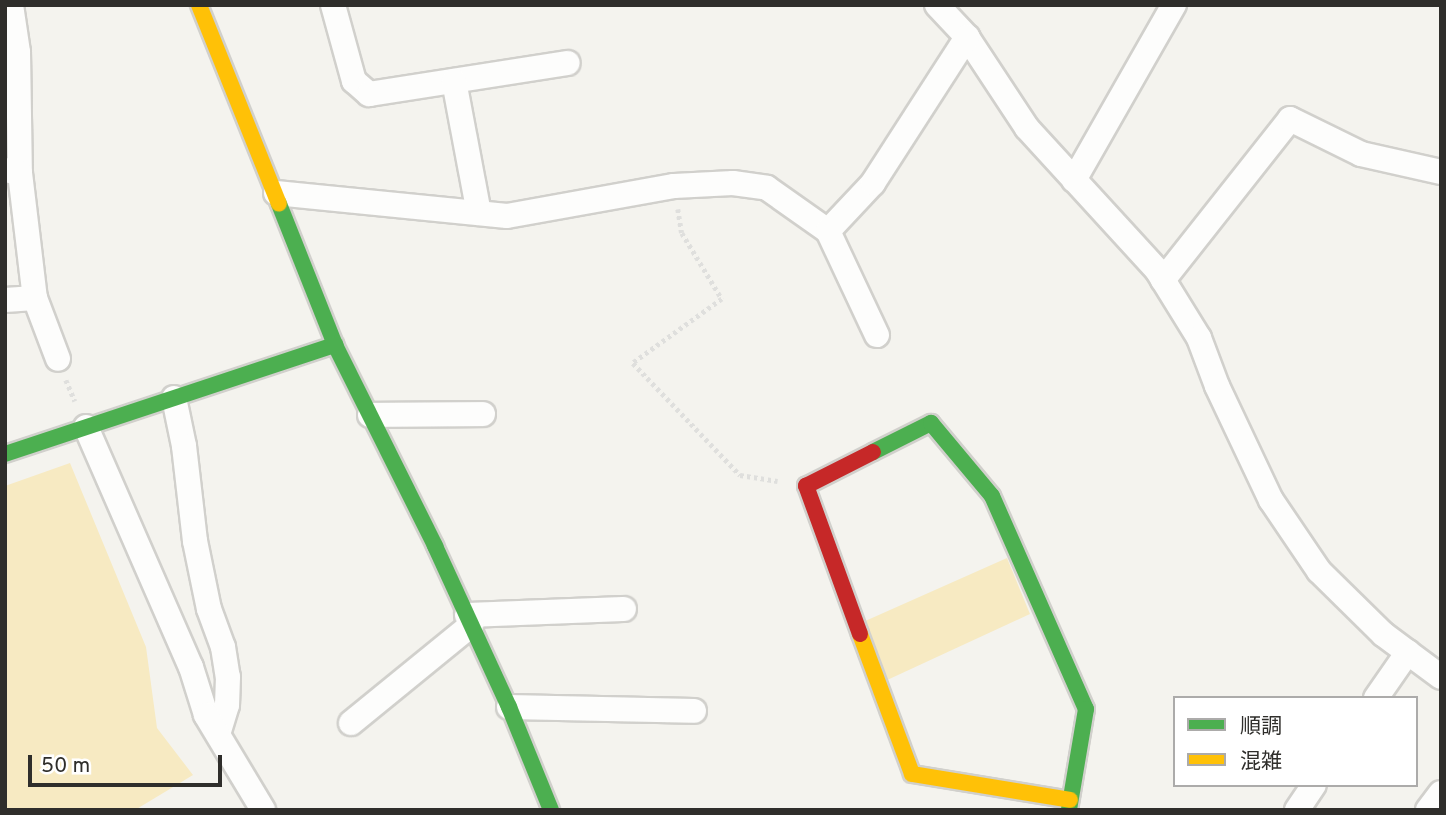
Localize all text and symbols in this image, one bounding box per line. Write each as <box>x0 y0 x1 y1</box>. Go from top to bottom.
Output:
legend <box>1173 696 1418 787</box>
text: 順調 <box>1240 714 1282 741</box>
scale bar <box>32 742 226 786</box>
text: 混雑 <box>1240 749 1282 776</box>
text: 50 m <box>41 753 90 780</box>

